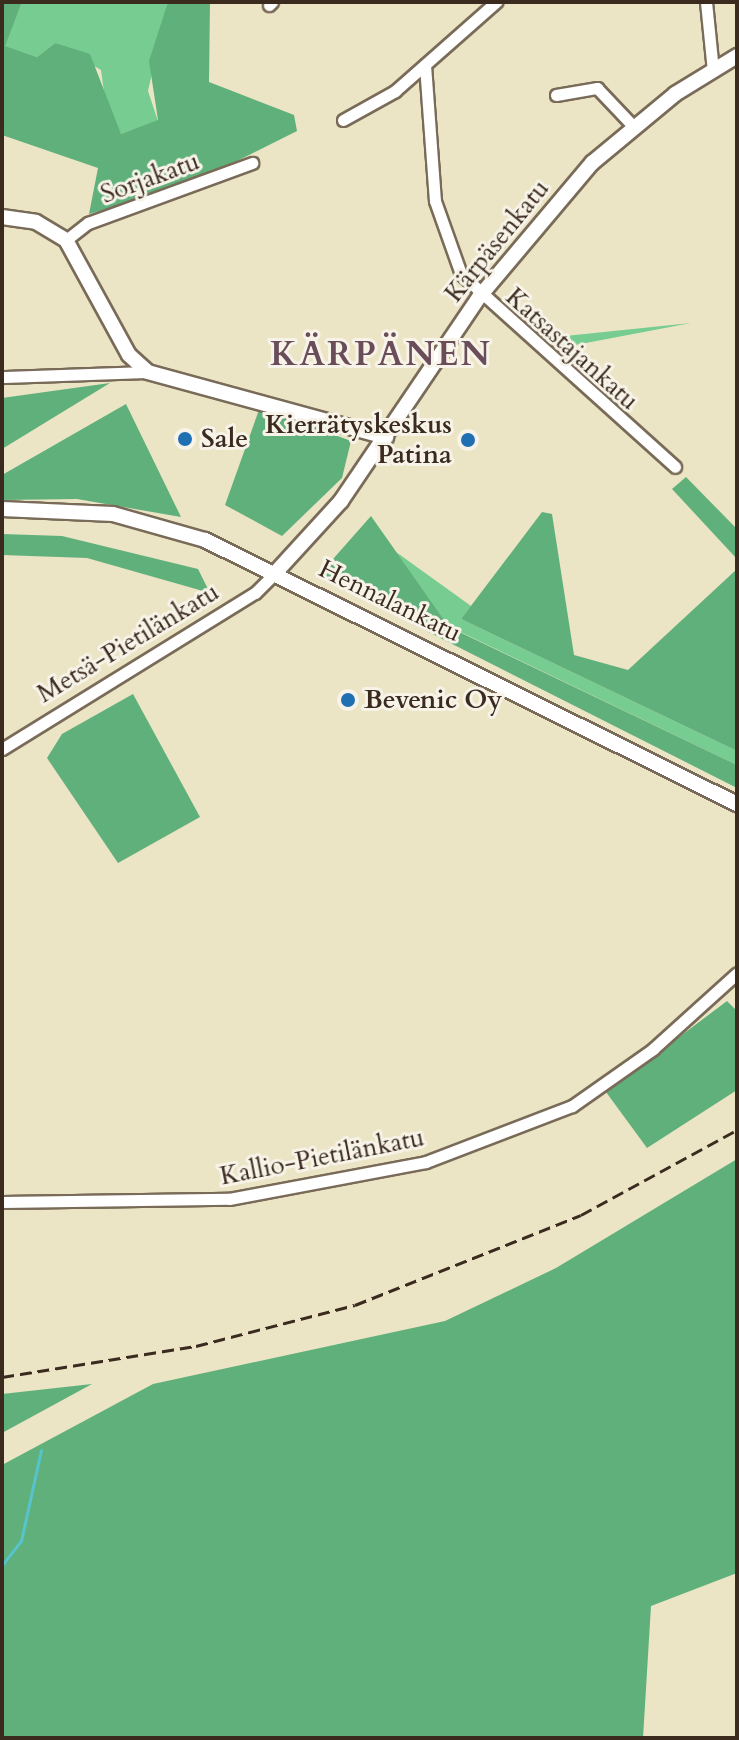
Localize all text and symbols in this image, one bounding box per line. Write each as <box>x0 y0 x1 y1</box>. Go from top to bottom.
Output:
street label: Sorjakatu <box>96 146 204 210</box>
street label: Kärpäsenkatu <box>438 173 556 309</box>
street label: Katsastajankatu <box>499 281 645 417</box>
district label: KÄRPÄNEN <box>270 335 492 375</box>
place label: Kierrätyskeskus Patina <box>265 409 452 470</box>
place label: Sale <box>201 423 248 455</box>
marker: Sale <box>176 430 194 448</box>
marker: Kierrätyskeskus Patina <box>459 431 477 449</box>
street label: Hennalankatu <box>314 553 466 649</box>
street label: Metsä-Pietilänkatu <box>31 576 225 710</box>
place label: Bevenic Oy <box>364 684 502 716</box>
marker: Bevenic Oy <box>339 691 357 709</box>
street label: Kallio-Pietilänkatu <box>217 1122 427 1192</box>

